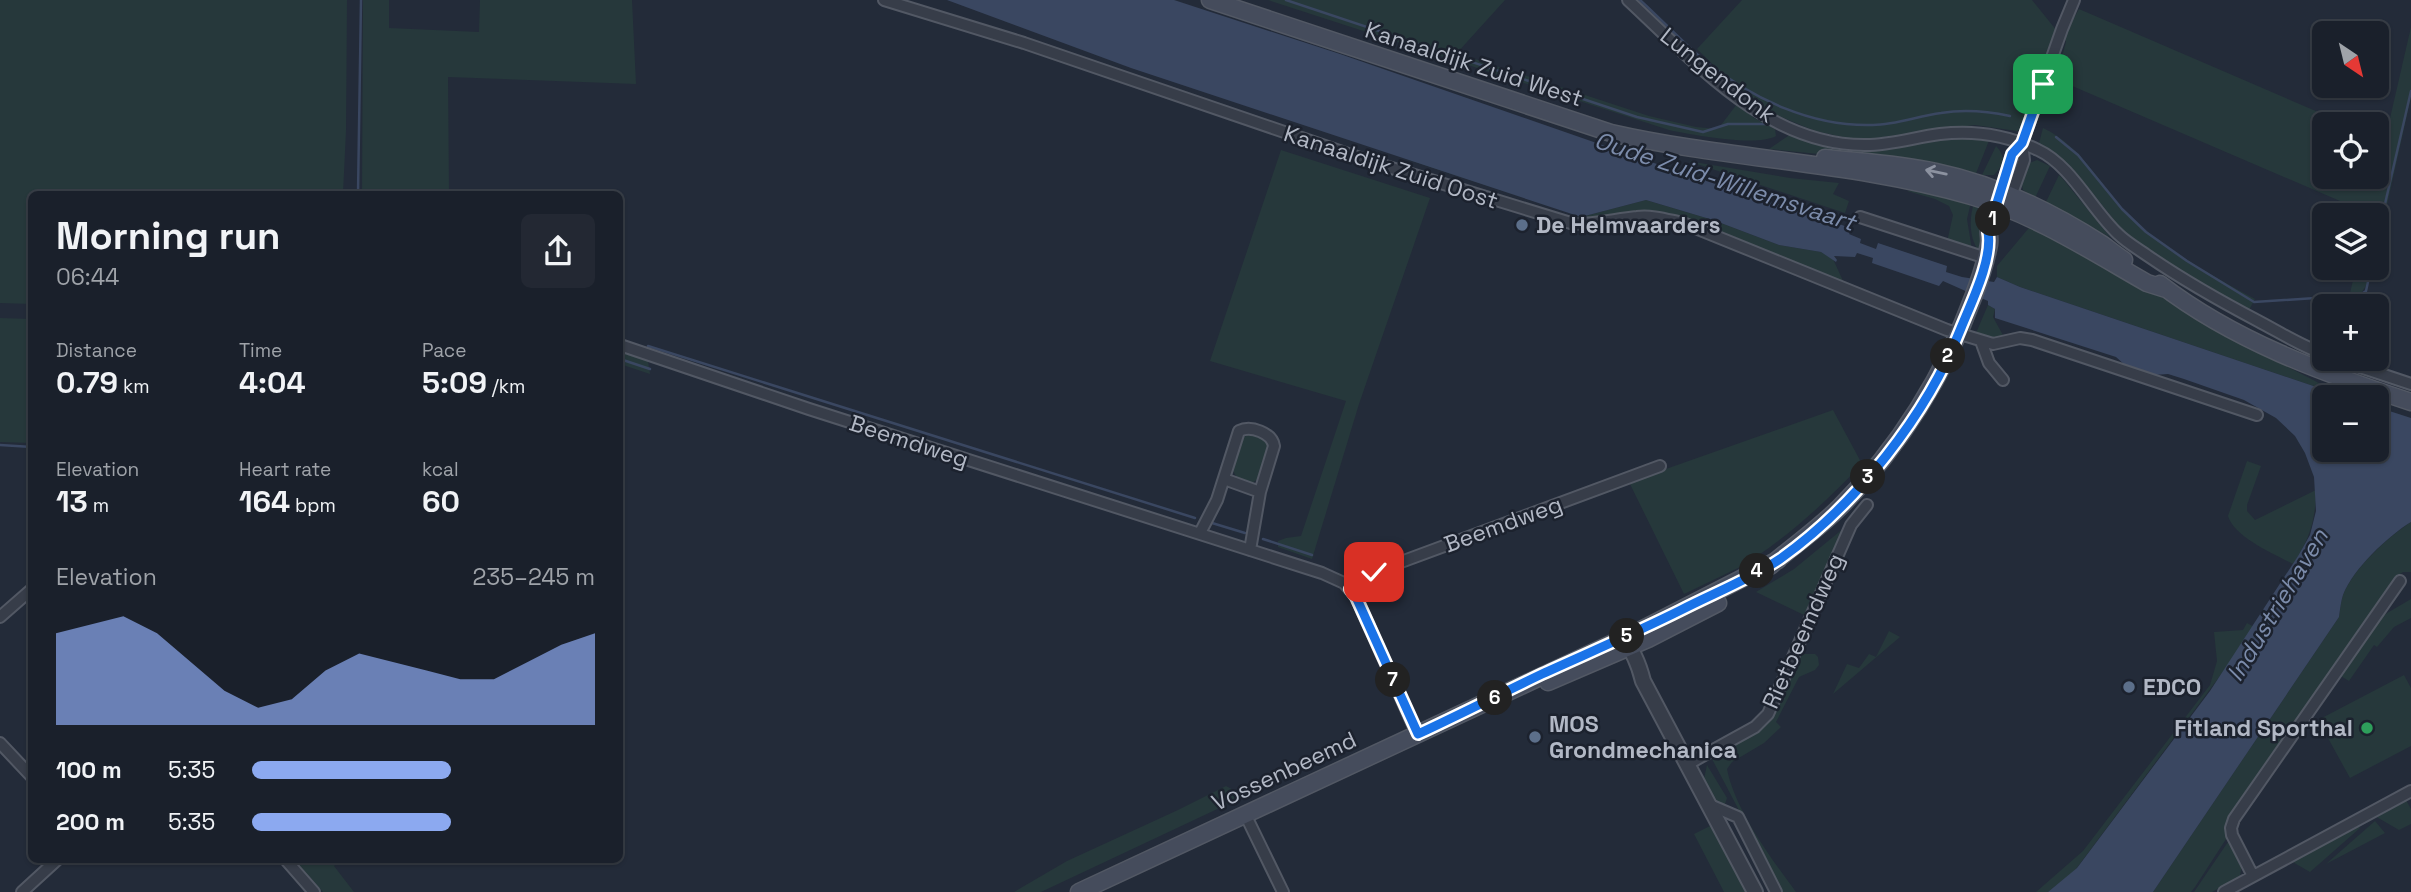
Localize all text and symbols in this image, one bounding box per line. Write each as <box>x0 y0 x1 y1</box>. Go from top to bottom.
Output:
street label: Kanaaldijk Zuid West <box>1361 15 1587 113</box>
street label: Lungendonk <box>1654 21 1782 129</box>
north arrow <box>2312 21 2389 98</box>
map controls <box>2312 21 2389 462</box>
pin <box>2013 54 2073 114</box>
icon: arrive <box>2024 65 2062 103</box>
button: locate <box>2312 112 2389 189</box>
street label: Kanaaldijk Zuid Oost <box>1280 118 1502 216</box>
water label: Oude Zuid-Willemsvaart <box>1591 124 1861 238</box>
one-way arrow <box>1925 165 1948 179</box>
pin: 1 <box>1976 202 2010 236</box>
button: layers <box>2312 203 2389 280</box>
text: 1 <box>1988 206 1997 231</box>
place label: De Helmvaarders <box>1536 210 1721 240</box>
text: Morning run <box>56 212 281 260</box>
button: share <box>521 214 595 288</box>
marker: De Helmvaarders <box>1514 217 1530 233</box>
text: 06:44 <box>56 262 119 292</box>
button: + <box>2312 294 2389 371</box>
text: Distance <box>56 338 137 363</box>
text: Time <box>239 338 282 363</box>
text: Pace <box>422 338 466 363</box>
pin: 2 <box>1930 338 1966 374</box>
text: 2 <box>1942 343 1953 368</box>
text: 0.79 <box>56 363 118 402</box>
text: 4:04 <box>239 363 306 402</box>
text: 5:09 <box>422 363 487 402</box>
text: km <box>118 374 150 399</box>
text: /km <box>487 374 525 399</box>
button: − <box>2312 385 2389 462</box>
street label: Beemdweg <box>846 408 972 474</box>
text: Elevation <box>56 457 139 482</box>
text: Heart rate <box>239 457 331 482</box>
text: kcal <box>422 457 459 482</box>
pin: 3 <box>1850 460 1885 494</box>
text: 3 <box>1862 464 1873 489</box>
text: 13 <box>56 482 88 521</box>
text: 164 <box>239 482 290 521</box>
text: 60 <box>422 482 460 521</box>
street label: Beemdweg <box>1440 489 1566 559</box>
text: m <box>88 493 109 518</box>
text: bpm <box>290 493 336 518</box>
water label: Industriehaven <box>2219 522 2335 687</box>
pin <box>1344 542 1404 602</box>
street label: Rietbeemdweg <box>1755 549 1851 713</box>
icon: check <box>1355 553 1393 591</box>
pin: 4 <box>1740 554 1774 588</box>
text: 4 <box>1750 558 1763 583</box>
text: Elevation <box>56 562 157 592</box>
text: 235–245 m <box>473 562 595 592</box>
pin: 5 <box>1610 618 1644 654</box>
text: 5 <box>1621 623 1632 648</box>
pin: 7 <box>1376 662 1410 698</box>
text: 7 <box>1387 667 1398 692</box>
place label: EDCO <box>2143 672 2201 702</box>
marker: EDCO <box>2121 679 2137 695</box>
pin: 6 <box>1478 680 1512 716</box>
text: 6 <box>1489 685 1500 710</box>
place label: MOS Grondmechanica <box>1549 709 1737 765</box>
place label: Fitland Sporthal <box>2174 713 2353 743</box>
marker: Fitland Sporthal <box>2359 720 2375 736</box>
street label: Vossenbeemd <box>1207 724 1361 818</box>
marker: MOS Grondmechanica <box>1527 729 1543 745</box>
text: 100 m <box>56 755 122 785</box>
text: 5:35 <box>168 755 215 785</box>
text: 200 m <box>56 807 125 837</box>
text: 5:35 <box>168 807 215 837</box>

